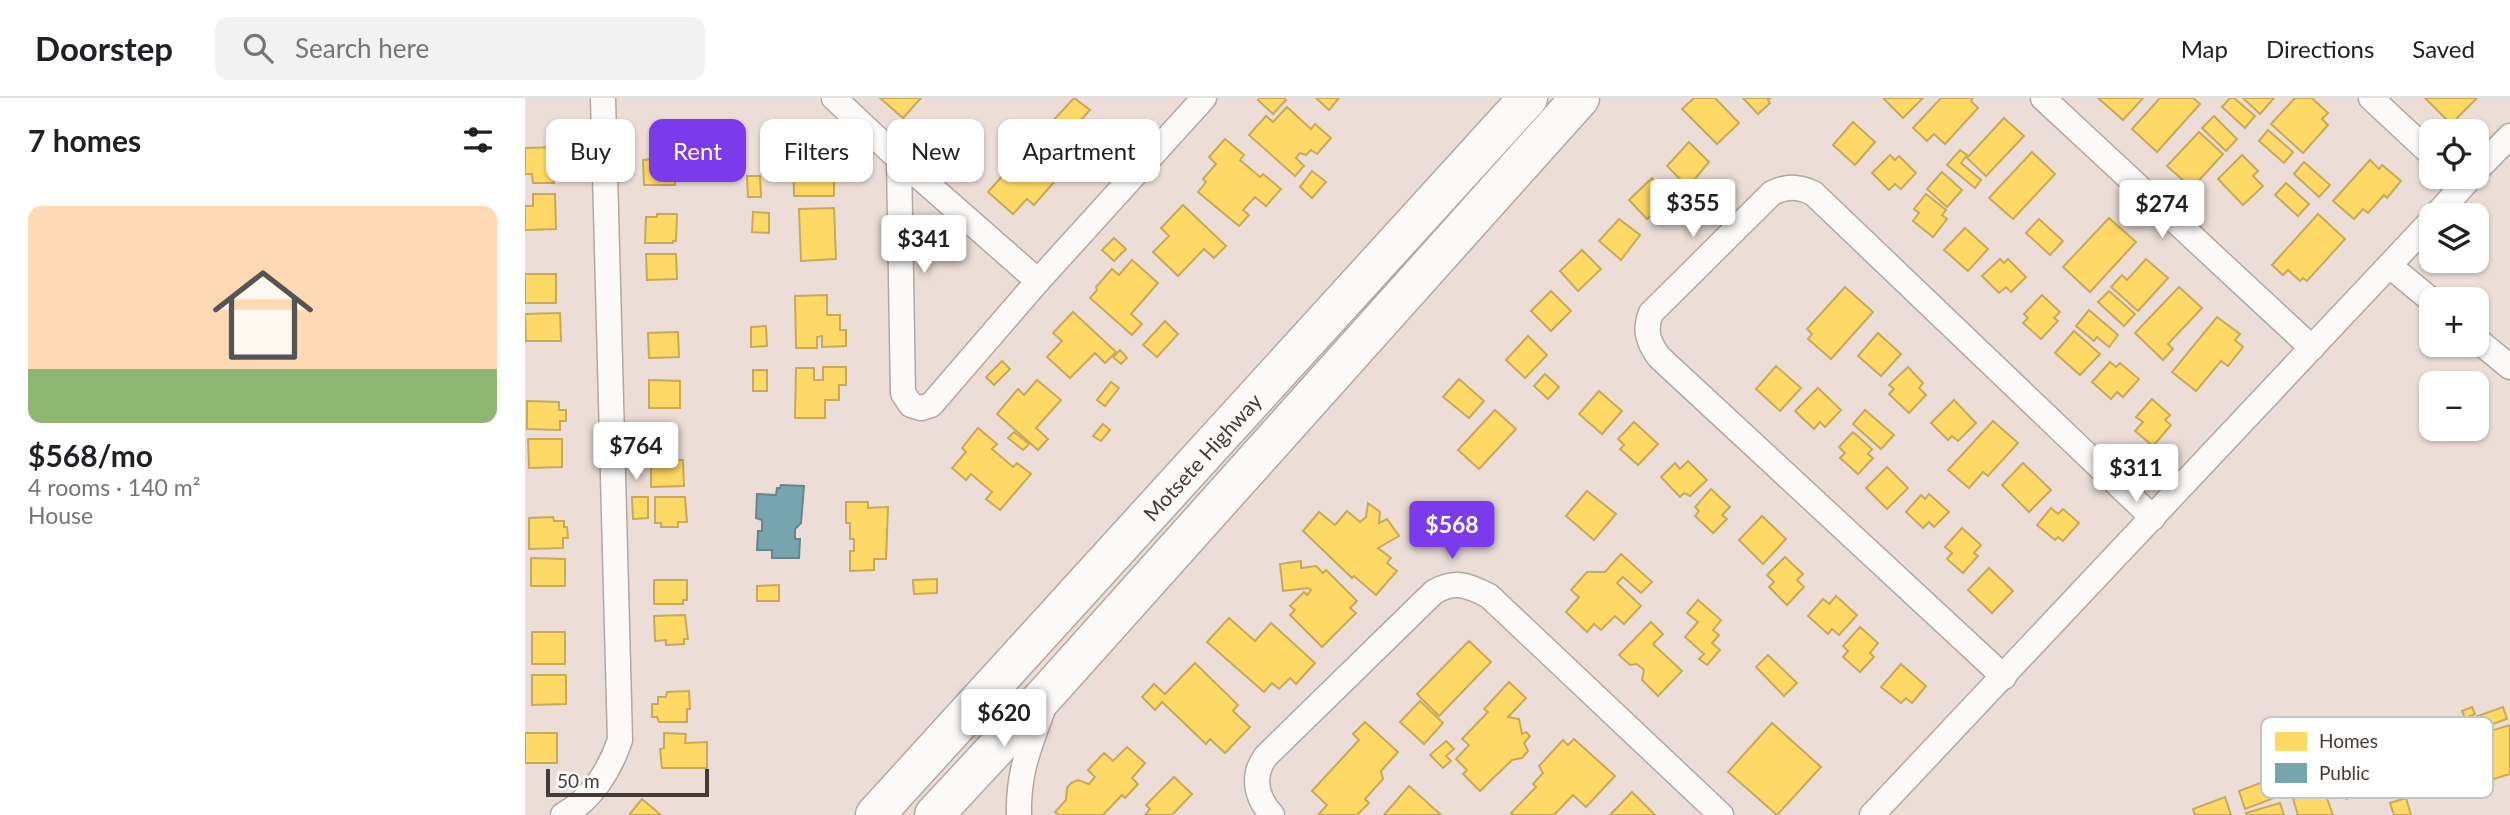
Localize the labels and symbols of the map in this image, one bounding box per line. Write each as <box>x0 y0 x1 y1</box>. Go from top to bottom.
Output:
pin: $355 <box>1652 180 1734 239</box>
pin: $274 <box>2121 180 2203 240</box>
pin: $341 <box>883 216 965 275</box>
street label: Motsete Highway <box>1137 387 1266 525</box>
pin: $764 <box>595 422 677 482</box>
pin: $311 <box>2095 444 2177 504</box>
pin: $568 <box>1411 502 1493 561</box>
pin: $620 <box>963 690 1045 749</box>
legend <box>2261 717 2493 798</box>
text: Homes <box>2319 729 2378 752</box>
text: Public <box>2319 761 2370 784</box>
scale bar <box>546 766 709 798</box>

